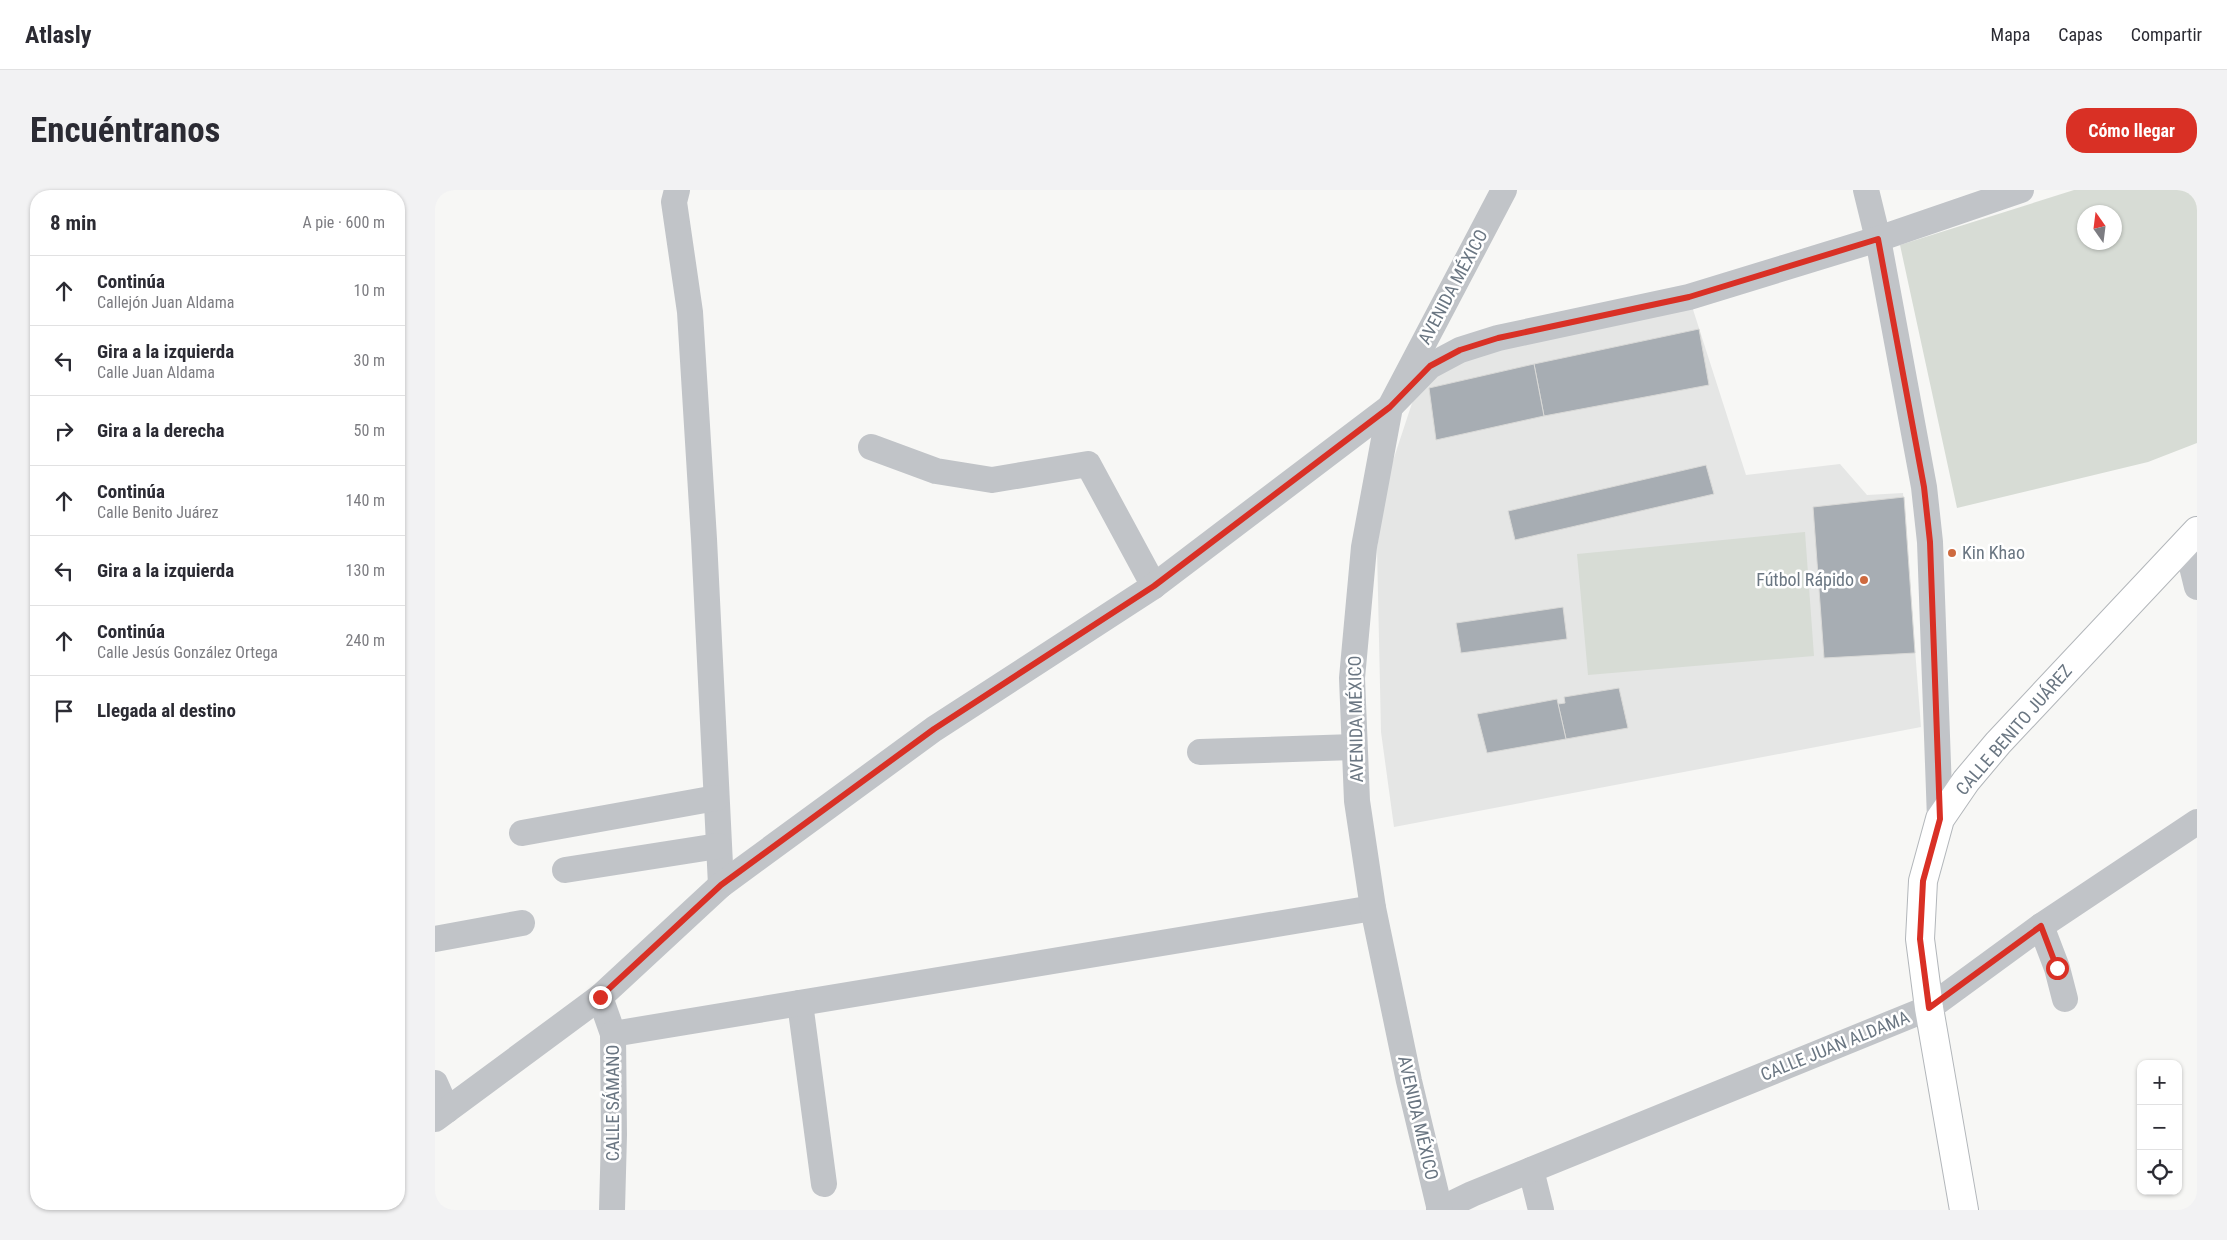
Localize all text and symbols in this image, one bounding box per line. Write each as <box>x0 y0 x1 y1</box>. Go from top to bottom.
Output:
text: Atlasly <box>25 21 91 49</box>
text: Mapa <box>1991 24 2030 45</box>
text: Capas <box>2058 24 2103 45</box>
text: Compartir <box>2131 24 2202 45</box>
button: Cómo llegar <box>2066 108 2197 153</box>
text: Encuéntranos <box>30 110 221 151</box>
north arrow <box>2077 205 2122 250</box>
text: 8 min <box>50 211 97 235</box>
text: A pie · 600 m <box>302 213 385 232</box>
street label: AVENIDA MÉXICO <box>1413 226 1492 348</box>
text: Continúa <box>97 270 165 293</box>
icon: ahead <box>50 277 78 305</box>
text: 10 m <box>353 281 385 300</box>
text: Callejón Juan Aldama <box>97 293 234 312</box>
text: Gira a la izquierda <box>97 340 234 363</box>
icon: left <box>50 347 78 375</box>
text: 30 m <box>353 351 385 370</box>
text: Calle Juan Aldama <box>97 363 215 382</box>
icon: right <box>50 417 78 445</box>
text: Gira a la derecha <box>97 419 224 442</box>
text: 50 m <box>353 421 385 440</box>
text: Continúa <box>97 480 165 503</box>
icon: ahead <box>50 487 78 515</box>
text: 140 m <box>346 491 385 510</box>
text: Calle Benito Juárez <box>97 503 219 522</box>
place label: Kin Khao <box>1962 542 2025 563</box>
marker: Kin Khao <box>1946 547 1958 559</box>
icon: left <box>50 557 78 585</box>
text: Gira a la izquierda <box>97 559 234 582</box>
text: 130 m <box>346 561 385 580</box>
place label: Fútbol Rápido <box>1756 569 1854 590</box>
marker: Fútbol Rápido <box>1858 574 1870 586</box>
text: Continúa <box>97 620 165 643</box>
icon: ahead <box>50 627 78 655</box>
text: 240 m <box>346 631 385 650</box>
text: Calle Jesús González Ortega <box>97 643 278 662</box>
street label: AVENIDA MÉXICO <box>1344 655 1367 783</box>
street label: CALLE BENITO JUÁREZ <box>1951 660 2076 799</box>
icon: arrive <box>50 697 78 725</box>
text: Llegada al destino <box>97 699 236 722</box>
route start <box>2046 957 2069 980</box>
route end <box>589 986 612 1009</box>
street label: CALLE JUAN ALDAMA <box>1757 1006 1913 1085</box>
street label: CALLE SÁMANO <box>602 1045 623 1161</box>
street label: AVENIDA MÉXICO <box>1394 1054 1443 1182</box>
map controls <box>2137 1060 2182 1195</box>
button: + <box>2137 1060 2182 1105</box>
button: − <box>2137 1105 2182 1150</box>
button: locate <box>2137 1150 2182 1195</box>

